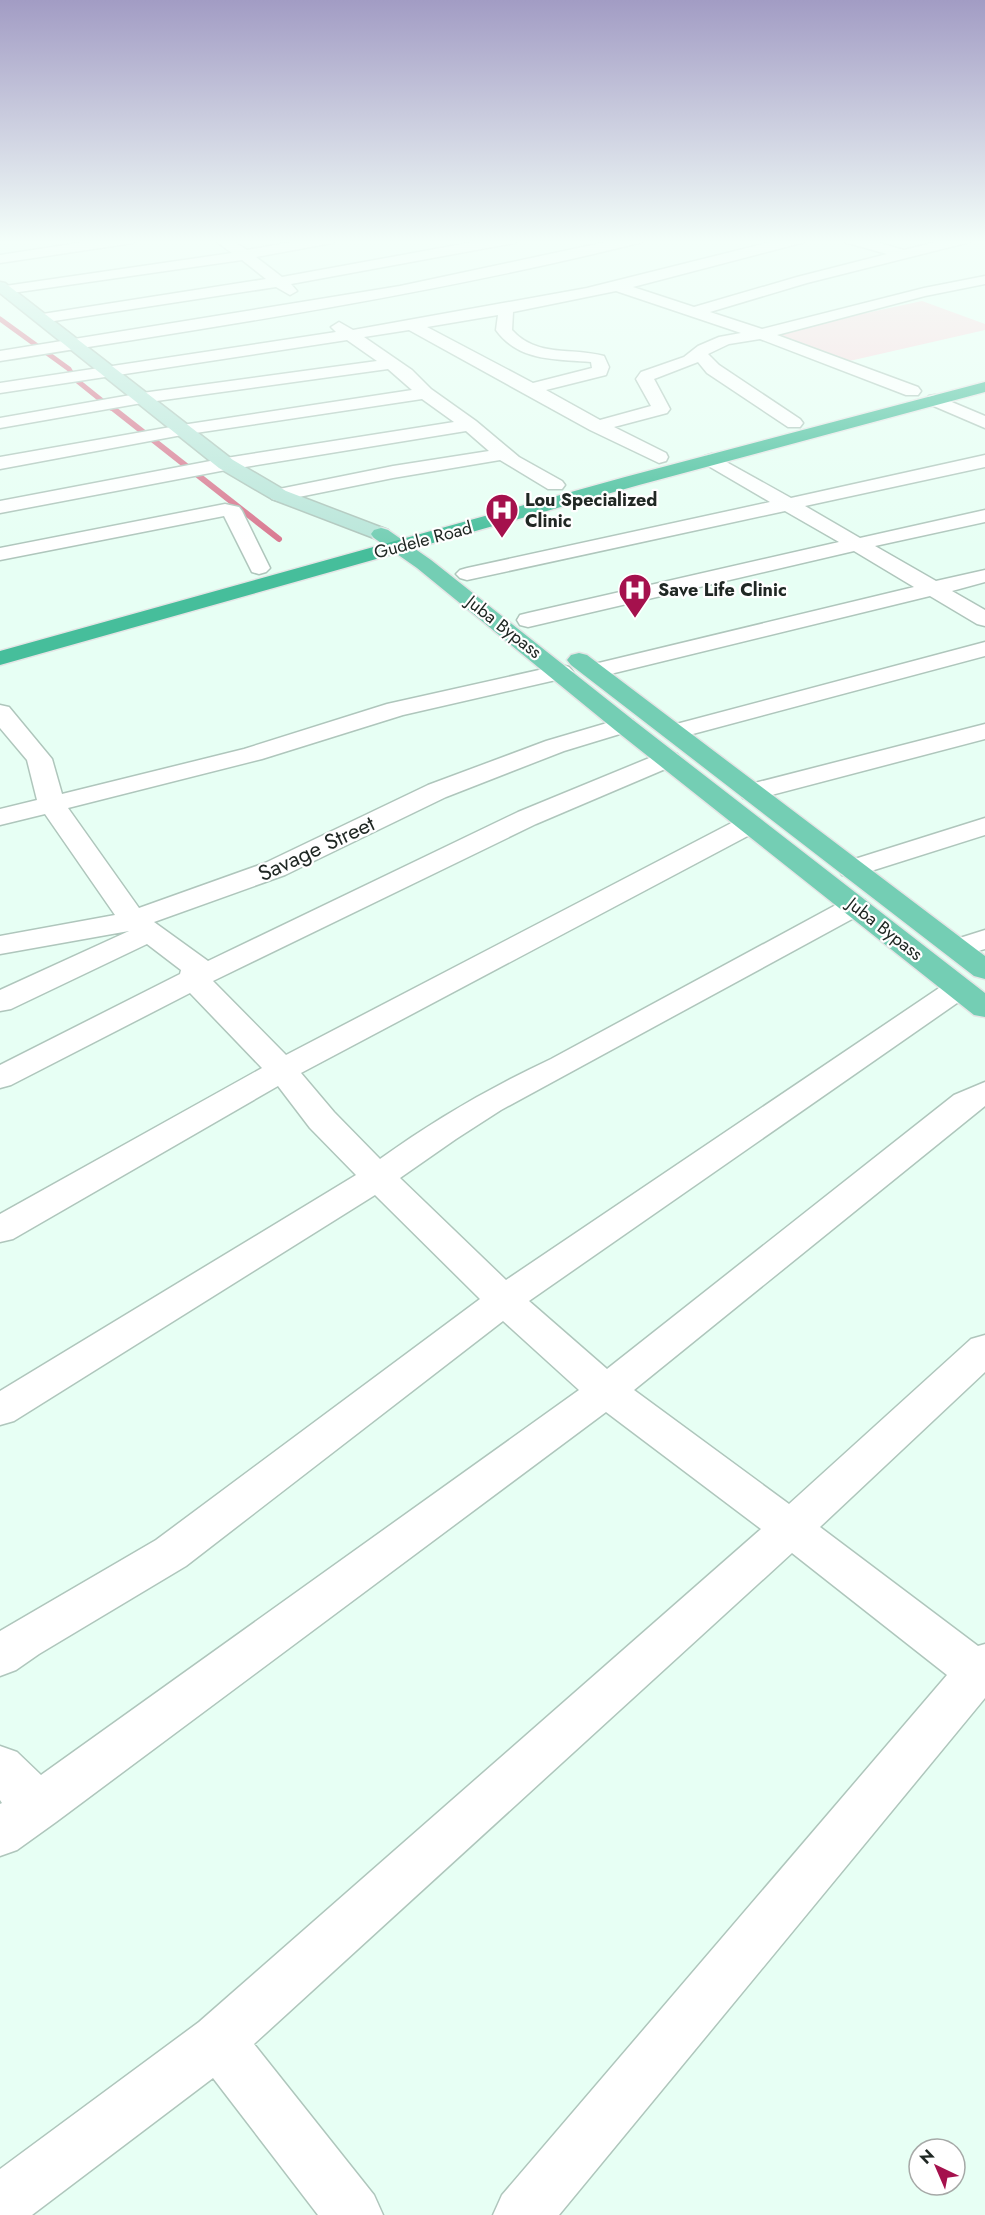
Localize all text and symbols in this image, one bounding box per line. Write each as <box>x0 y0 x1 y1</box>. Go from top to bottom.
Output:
place label: Lou Specialized Clinic <box>525 487 657 534</box>
hospital icon: Lou Specialized Clinic <box>484 492 520 539</box>
street label: Gudele Road <box>371 514 475 566</box>
hospital icon: Save Life Clinic <box>617 572 653 619</box>
place label: Save Life Clinic <box>658 577 787 603</box>
street label: Juba Bypass <box>459 588 547 665</box>
street label: Savage Street <box>252 807 380 889</box>
street label: Juba Bypass <box>840 890 928 967</box>
north arrow <box>907 2137 967 2197</box>
text: N <box>914 2144 939 2169</box>

